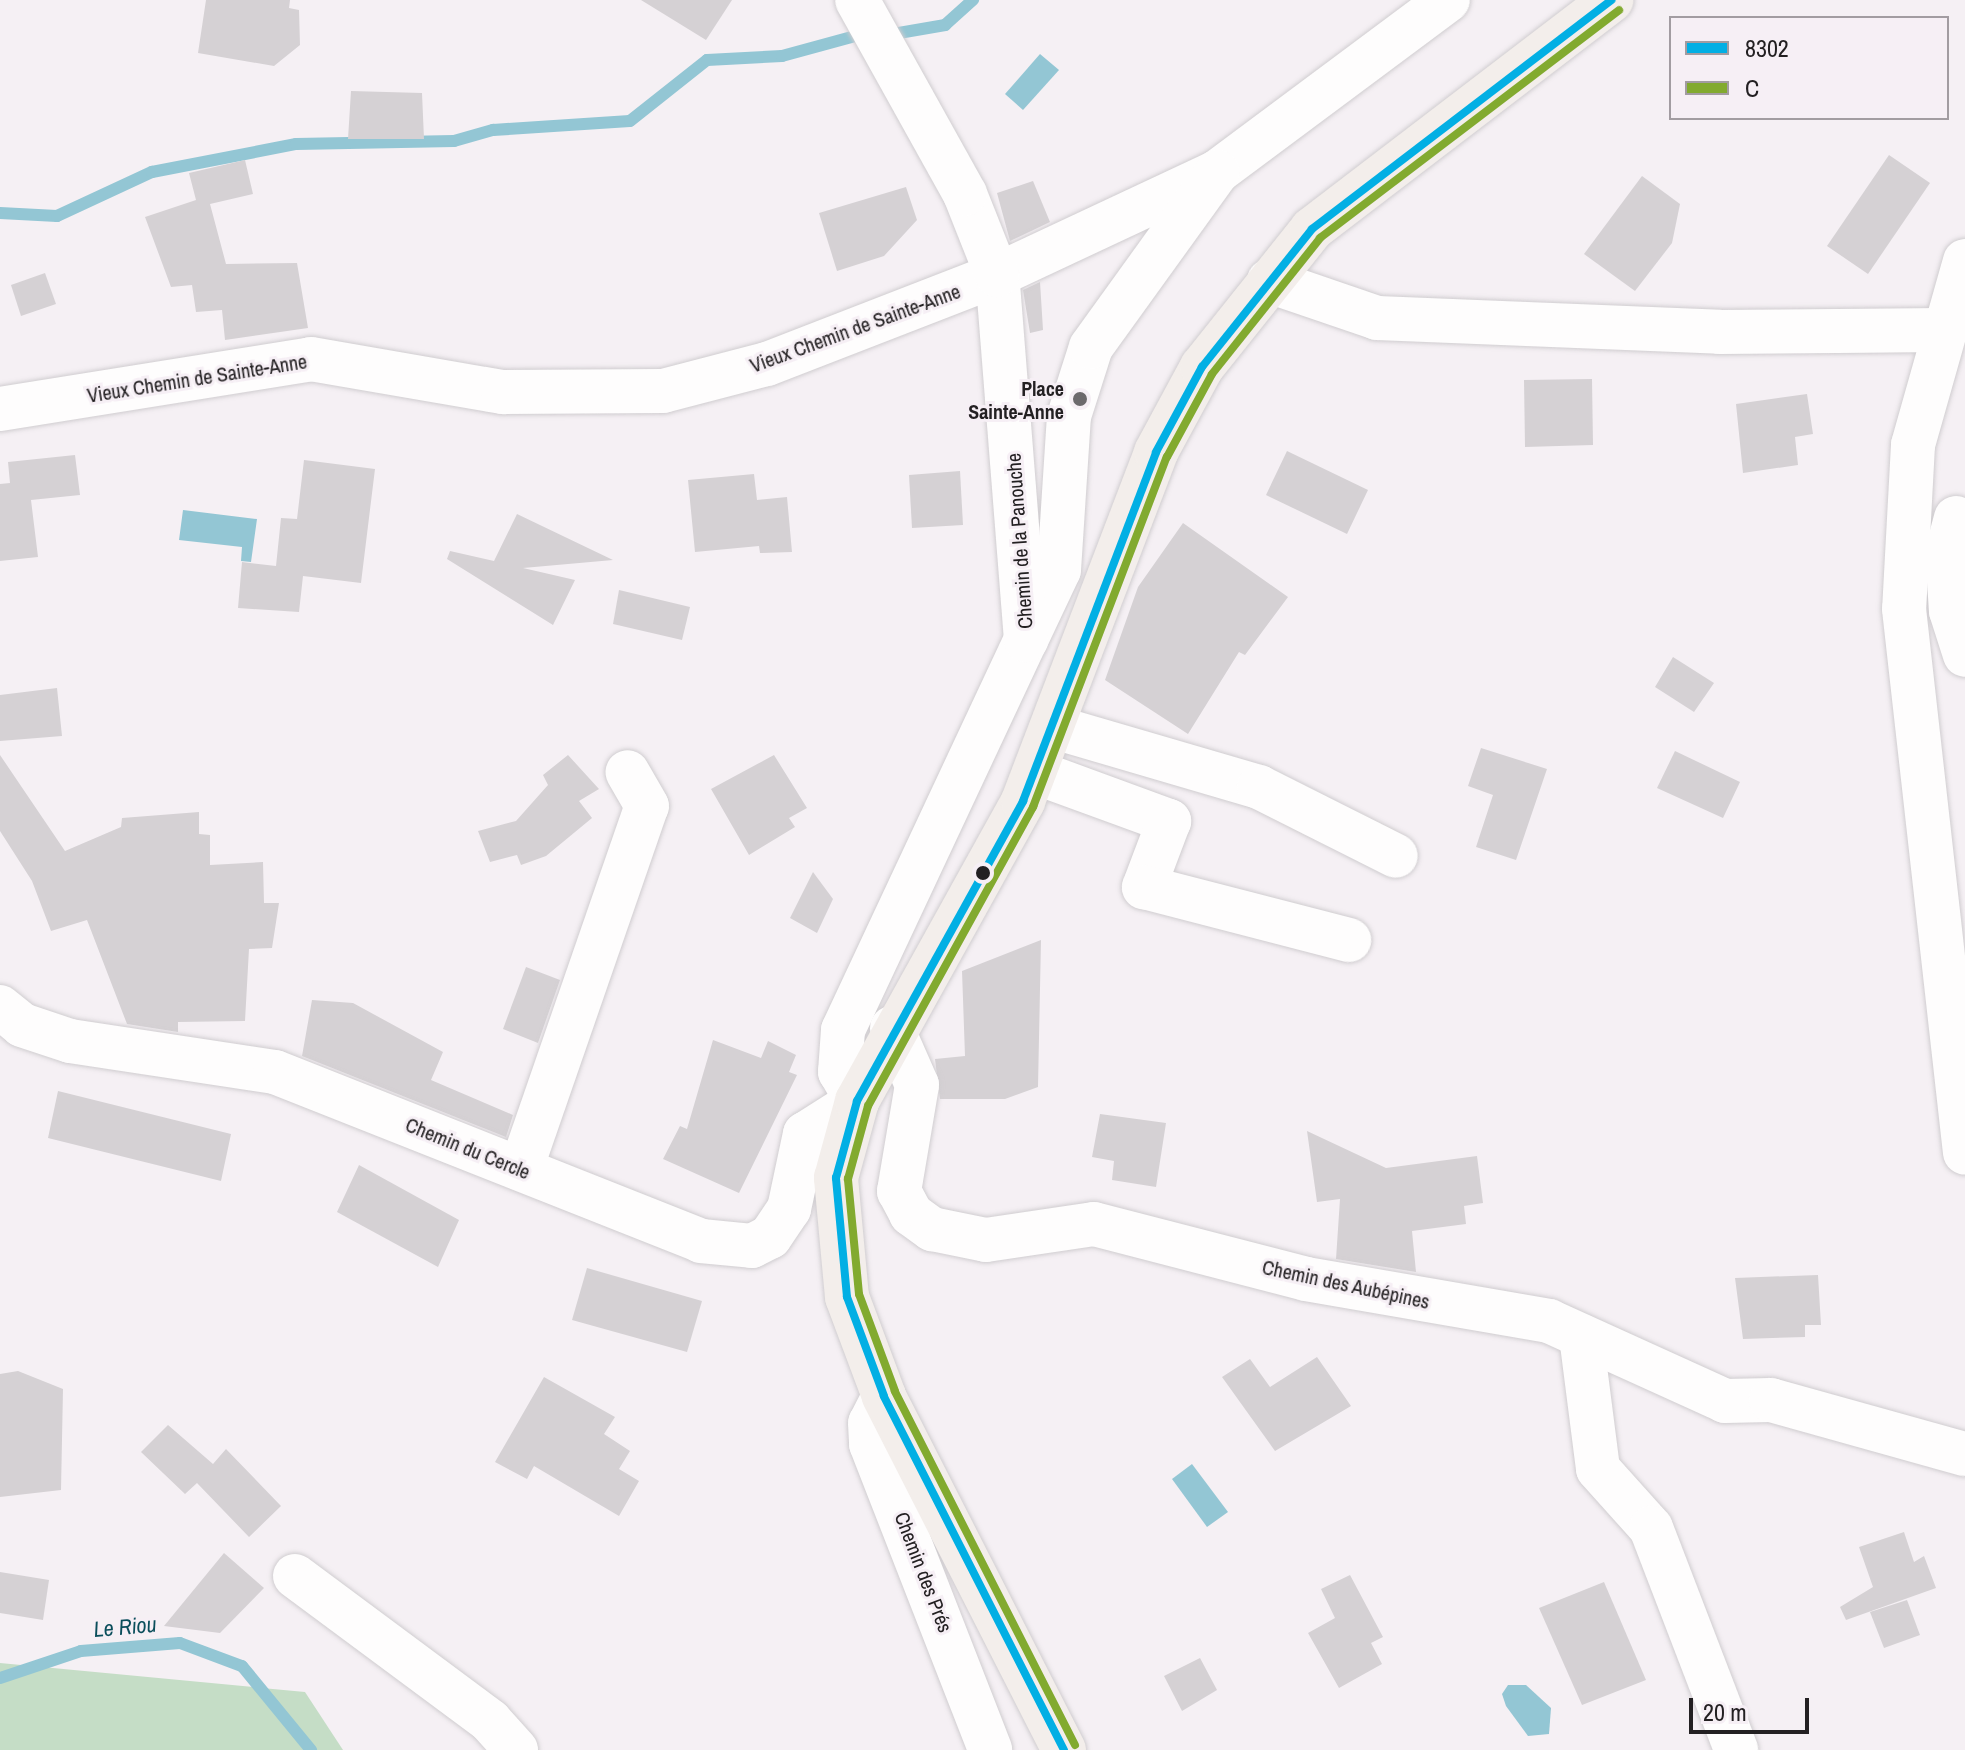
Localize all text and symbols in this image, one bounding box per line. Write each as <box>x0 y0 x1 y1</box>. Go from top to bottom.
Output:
legend <box>1669 16 1949 120</box>
text: 8302 <box>1745 32 1789 64</box>
text: C <box>1745 72 1759 104</box>
street label: Vieux Chemin de Sainte-Anne <box>747 279 963 377</box>
street label: Vieux Chemin de Sainte-Anne <box>85 349 309 407</box>
place label: Place Sainte-Anne <box>968 376 1064 423</box>
marker: Place Sainte-Anne <box>1071 390 1089 408</box>
street label: Chemin de la Panouche <box>1001 452 1037 630</box>
unlabelled marker <box>975 865 991 881</box>
street label: Chemin du Cercle <box>402 1112 534 1184</box>
street label: Chemin des Aubépines <box>1260 1254 1432 1314</box>
street label: Chemin des Prés <box>890 1509 958 1635</box>
water label: Le Riou <box>92 1611 158 1643</box>
scale bar <box>1693 1682 1813 1732</box>
text: 20 m <box>1703 1696 1747 1728</box>

